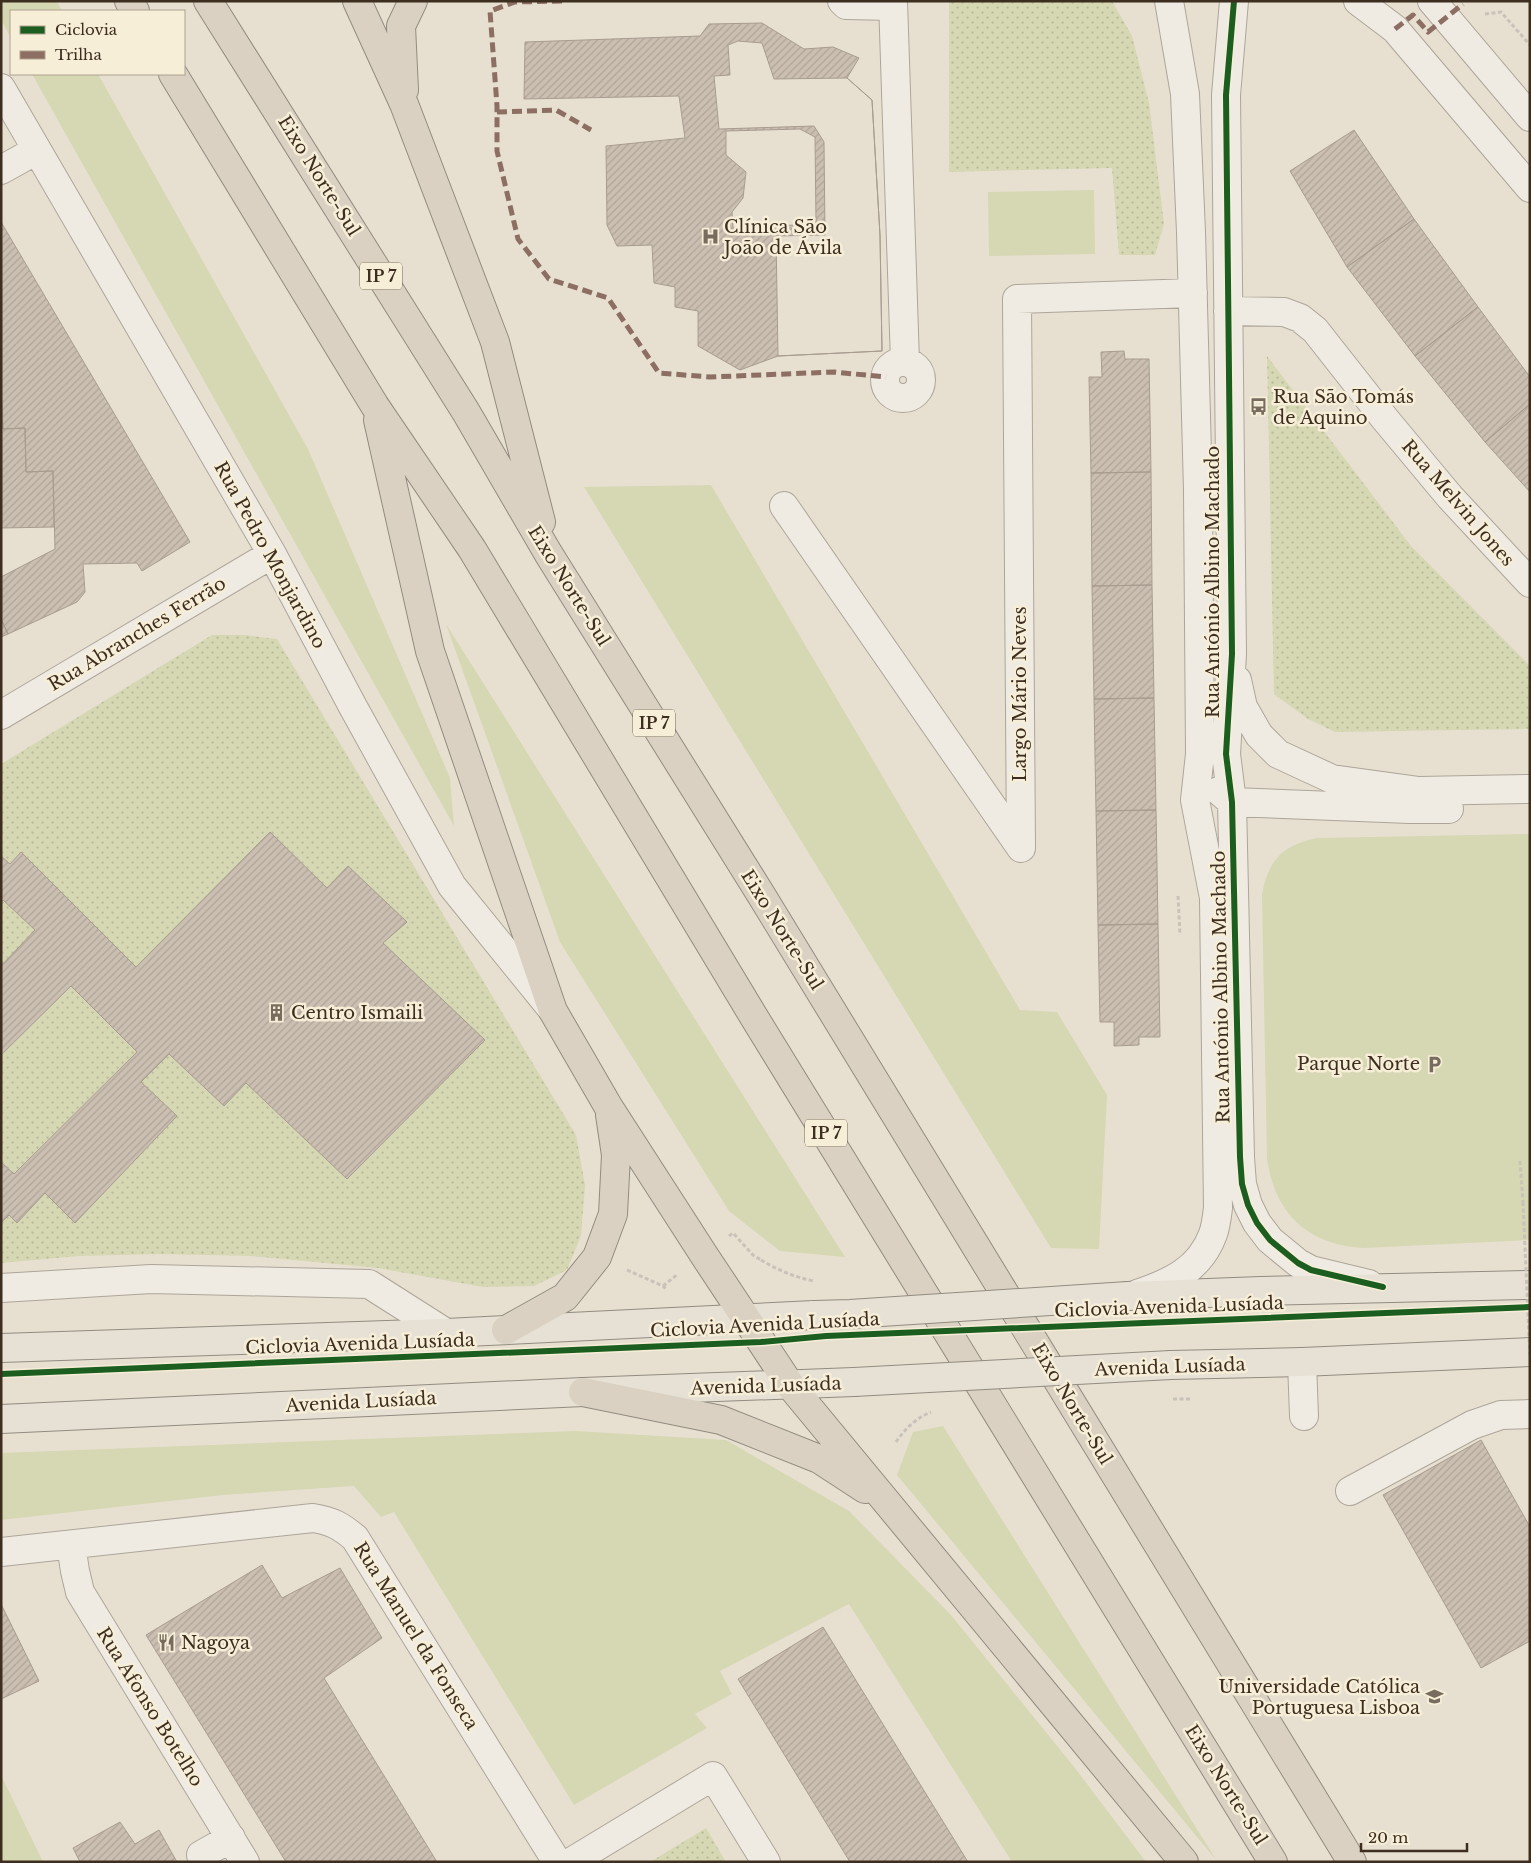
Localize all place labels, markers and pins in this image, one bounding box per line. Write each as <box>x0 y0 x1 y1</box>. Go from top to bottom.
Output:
place label: Clínica São João de Ávila <box>722 216 842 259</box>
hospital icon: Clínica São João de Ávila <box>700 227 720 247</box>
place label: Rua São Tomás de Aquino <box>1273 386 1414 429</box>
bus stop icon: Rua São Tomás de Aquino <box>1249 397 1269 417</box>
place label: Centro Ismaili <box>291 1002 423 1024</box>
building icon: Centro Ismaili <box>267 1003 287 1023</box>
place label: Parque Norte <box>1297 1053 1420 1075</box>
parking icon: Parque Norte <box>1424 1054 1444 1074</box>
place label: Nagoya <box>181 1632 250 1654</box>
restaurant icon: Nagoya <box>157 1633 177 1653</box>
place label: Universidade Católica Portuguesa Lisboa <box>1218 1676 1420 1719</box>
school or university icon: Universidade Católica Portuguesa Lisboa <box>1424 1687 1444 1707</box>

